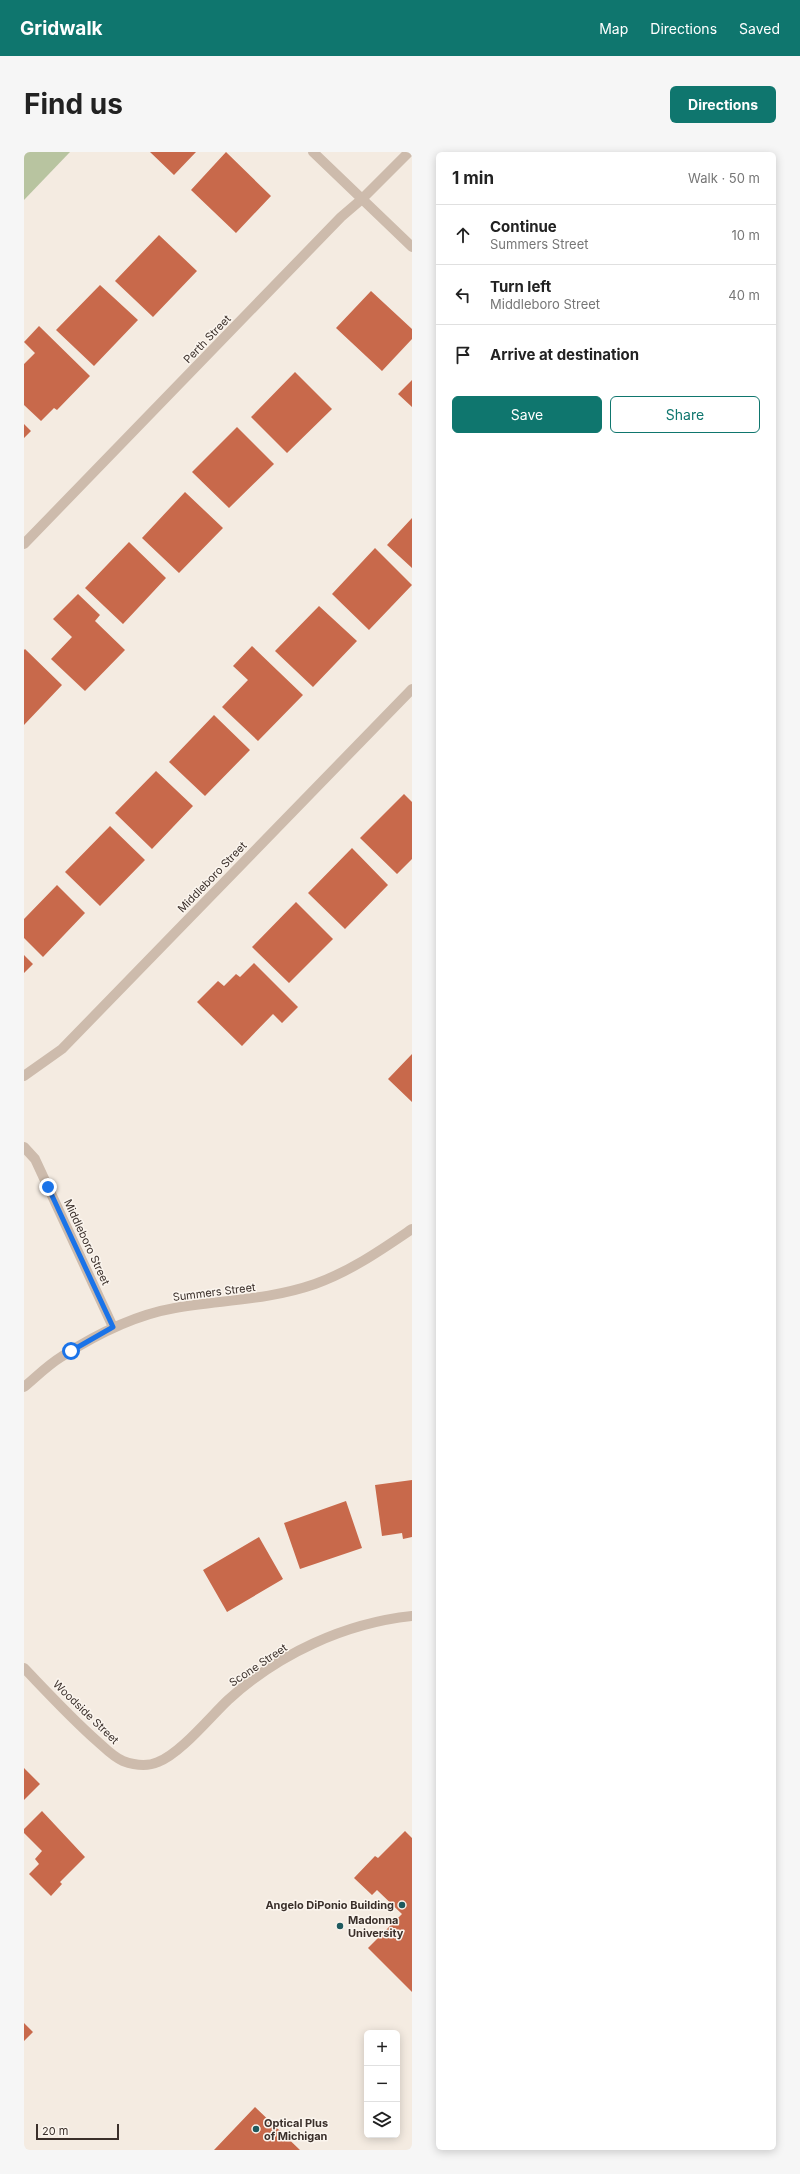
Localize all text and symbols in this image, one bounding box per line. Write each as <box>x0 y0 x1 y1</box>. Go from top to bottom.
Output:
text: Gridwalk <box>20 17 103 40</box>
text: Map <box>599 20 628 37</box>
text: Directions <box>650 20 717 37</box>
text: Saved <box>739 20 780 37</box>
button: Directions <box>670 86 776 123</box>
text: Find us <box>24 87 123 121</box>
text: 1 min <box>452 168 494 188</box>
text: Walk · 50 m <box>688 170 760 186</box>
text: Continue <box>490 217 557 236</box>
icon: ahead <box>452 224 474 246</box>
text: 10 m <box>731 227 760 243</box>
text: Summers Street <box>490 236 588 252</box>
text: Turn left <box>490 277 551 296</box>
icon: left <box>452 284 474 306</box>
text: 40 m <box>728 287 760 303</box>
text: Middleboro Street <box>490 296 600 312</box>
street label: Perth Street <box>180 312 234 366</box>
icon: arrive <box>452 344 474 366</box>
text: Arrive at destination <box>490 345 639 364</box>
button: Save <box>452 396 602 433</box>
button: Share <box>610 396 760 433</box>
street label: Middleboro Street <box>175 838 250 915</box>
route end <box>39 1178 57 1196</box>
street label: Middleboro Street <box>61 1197 113 1288</box>
street label: Summers Street <box>172 1280 257 1304</box>
route start <box>62 1342 80 1360</box>
street label: Scone Street <box>226 1640 290 1690</box>
street label: Woodside Street <box>50 1677 122 1747</box>
place label: Angelo DiPonio Building <box>265 1898 394 1912</box>
marker: Angelo DiPonio Building <box>397 1900 407 1910</box>
place label: Madonna University <box>348 1913 404 1940</box>
marker: Madonna University <box>335 1921 345 1931</box>
map controls <box>364 2030 400 2138</box>
button: + <box>364 2030 400 2066</box>
button: − <box>364 2066 400 2102</box>
button: layers <box>364 2102 400 2138</box>
place label: Optical Plus of Michigan <box>264 2116 328 2143</box>
scale bar <box>36 2122 119 2141</box>
text: 20 m <box>42 2124 68 2138</box>
marker: Optical Plus of Michigan <box>251 2124 261 2134</box>

